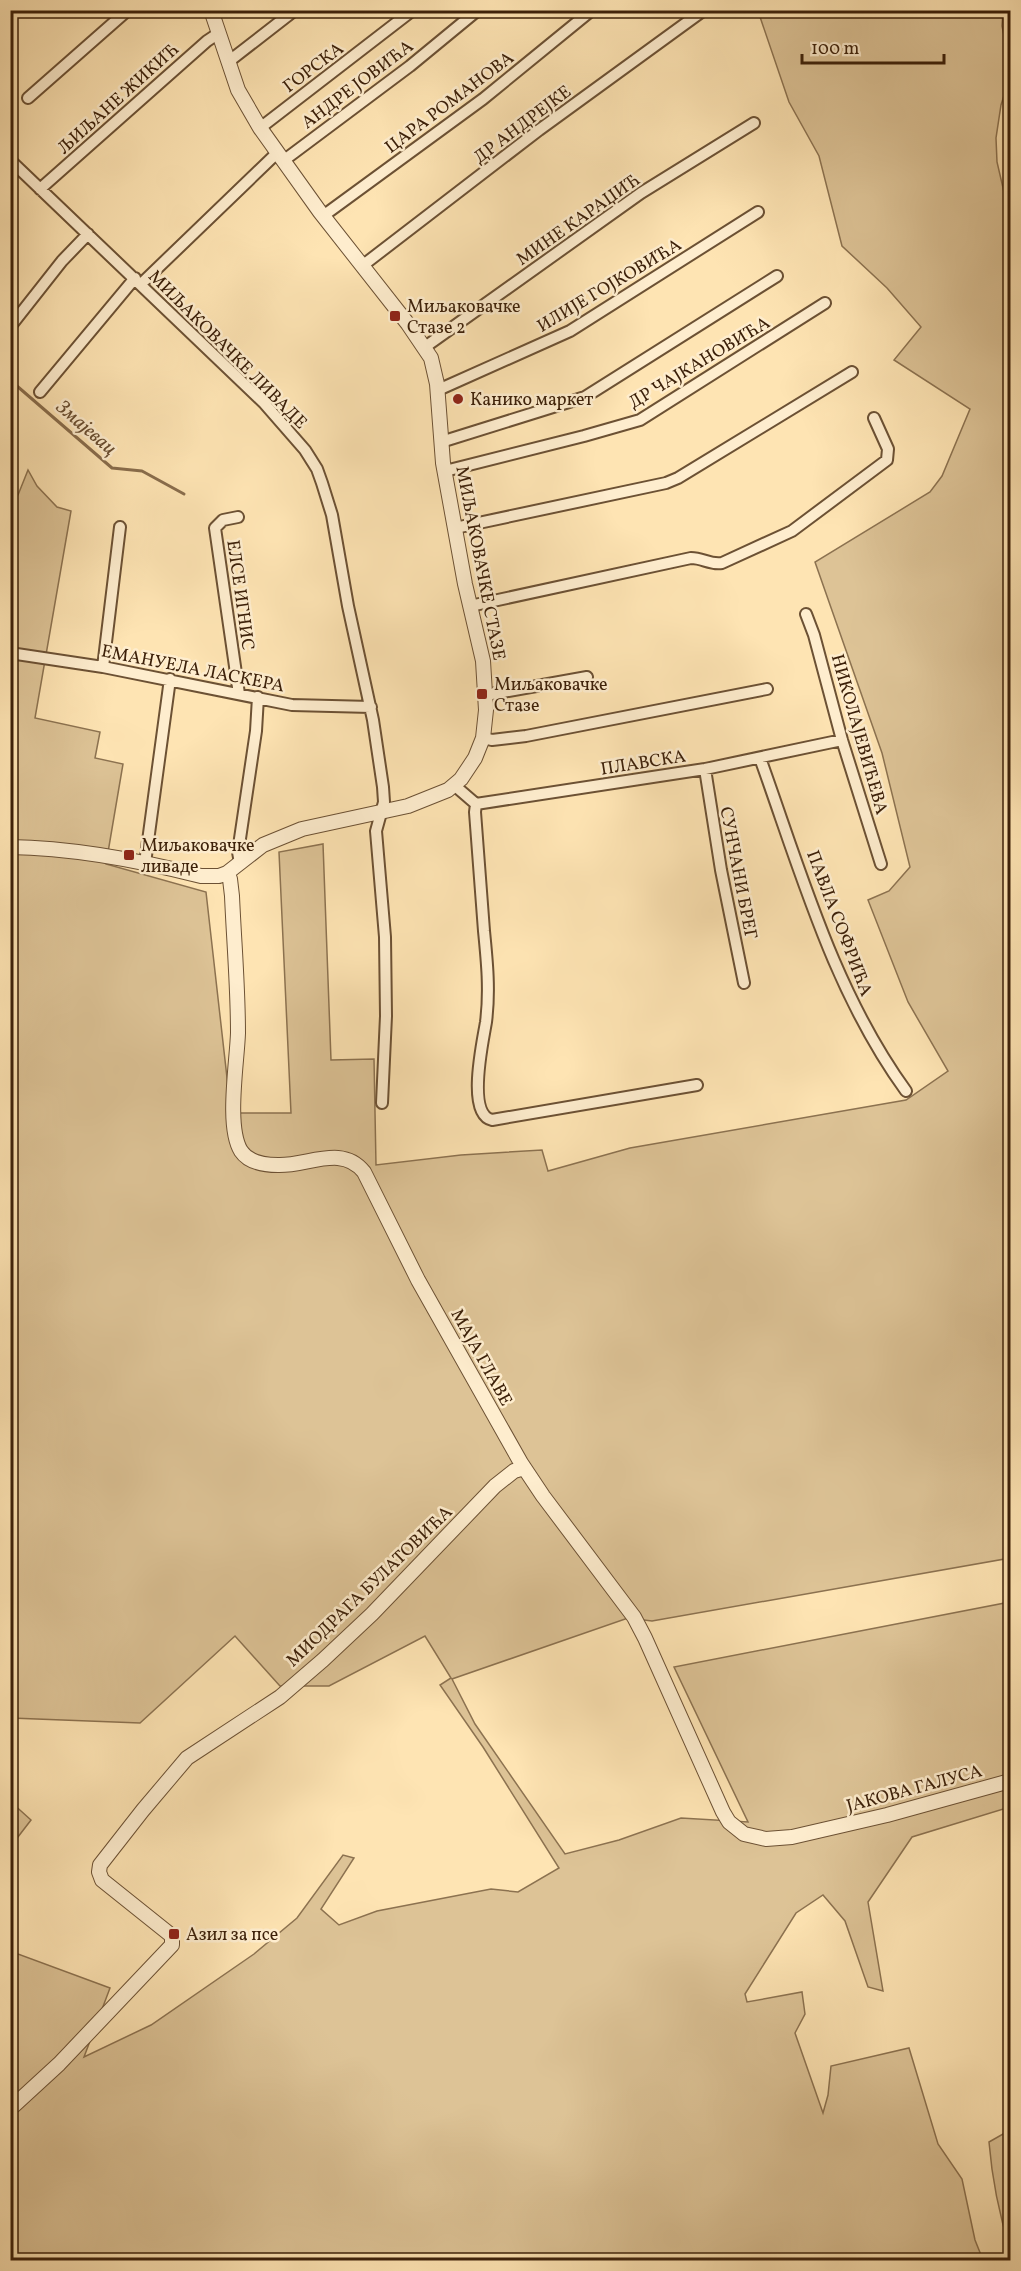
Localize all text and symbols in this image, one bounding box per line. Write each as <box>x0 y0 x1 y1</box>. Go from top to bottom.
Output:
scale bar <box>802 27 944 65</box>
street label: АНДРЕ ЈОВИЋА <box>297 35 419 136</box>
street label: ГОРСКА <box>278 37 350 99</box>
text: 100 m <box>811 37 860 62</box>
street label: ЉИЉАНЕ ЖИКИЋ <box>53 38 185 161</box>
street label: ЦАРА РОМАНОВА <box>380 46 520 160</box>
street label: ДР АНДРЕЈКЕ <box>469 80 577 170</box>
street label: МИНЕ КАРАЏИЋ <box>512 168 646 272</box>
street label: ИЛИЈЕ ГОЈКОВИЋА <box>533 233 687 339</box>
street label: МИЉАКОВАЧКЕ ЛИВАДЕ <box>142 265 312 435</box>
place label: Миљаковачке Стазе 2 <box>407 295 521 341</box>
marker: Миљаковачке Стазе 2 <box>388 309 402 323</box>
street label: ДР ЧАЈКАНОВИЋА <box>624 311 776 416</box>
place label: Канико маркет <box>470 388 593 413</box>
marker: Канико маркет <box>451 392 465 406</box>
water label: Змајевац <box>49 394 122 463</box>
street label: МИЉАКОВАЧКЕ СТАЗЕ <box>448 464 511 663</box>
street label: ЕЛСЕ ИГНИС <box>219 538 260 652</box>
street label: ЕМАНУЕЛА ЛАСКЕРА <box>99 639 287 700</box>
street label: НИКОЛАЈЕВИЋЕВА <box>824 651 894 818</box>
place label: Миљаковачке Стазе <box>494 673 608 719</box>
marker: Миљаковачке Стазе <box>475 687 489 701</box>
street label: ПЛАВСКА <box>599 744 688 783</box>
street label: СУНЧАНИ БРЕГ <box>712 805 763 942</box>
place label: Миљаковачке ливаде <box>141 834 255 880</box>
street label: ПАВЛА СОФРИЋА <box>799 847 878 1001</box>
marker: Миљаковачке ливаде <box>122 848 136 862</box>
street label: МАЈА ГЛАВЕ <box>444 1305 518 1411</box>
street label: МИОДРАГА БУЛАТОВИЋА <box>281 1501 459 1673</box>
street label: ЈАКОВА ГАЛУСА <box>844 1759 985 1820</box>
place label: Азил за псе <box>186 1923 278 1948</box>
marker: Азил за псе <box>167 1927 181 1941</box>

